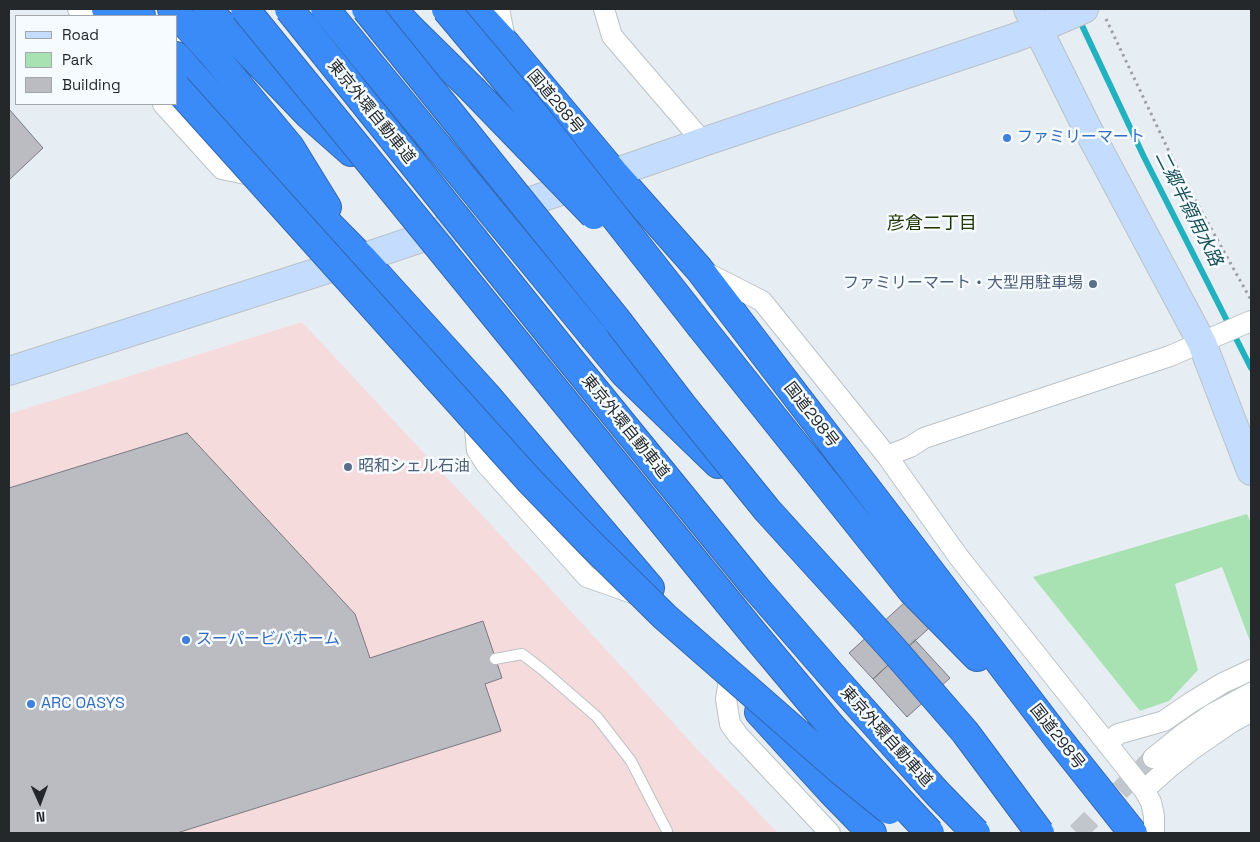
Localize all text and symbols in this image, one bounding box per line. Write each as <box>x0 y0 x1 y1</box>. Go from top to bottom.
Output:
legend <box>15 15 178 105</box>
text: Road <box>62 25 99 44</box>
text: Park <box>62 50 93 69</box>
street label: 東京外環自動車道 <box>323 56 419 168</box>
street label: 国道298号 <box>523 66 587 138</box>
text: Building <box>62 75 121 94</box>
place label: ファミリーマート <box>1017 128 1145 148</box>
marker: ファミリーマート <box>1001 132 1013 144</box>
water label: 二郷半領用水路 <box>1150 148 1226 270</box>
district label: 彦倉二丁目 <box>887 213 977 235</box>
place label: ファミリーマート・大型用駐車場 <box>843 274 1083 294</box>
marker: ファミリーマート・大型用駐車場 <box>1087 278 1099 290</box>
street label: 東京外環自動車道 <box>577 371 673 483</box>
street label: 国道298号 <box>780 379 842 451</box>
place label: 昭和シェル石油 <box>358 457 470 477</box>
marker: 昭和シェル石油 <box>342 461 354 473</box>
place label: スーパービバホーム <box>196 630 340 650</box>
marker: スーパービバホーム <box>180 634 192 646</box>
street label: 東京外環自動車道 <box>836 683 936 791</box>
place label: ARC OASYS <box>41 694 125 714</box>
marker: ARC OASYS <box>25 698 37 710</box>
street label: 国道298号 <box>1026 701 1088 773</box>
north arrow <box>15 777 65 827</box>
text: N <box>36 808 46 826</box>

